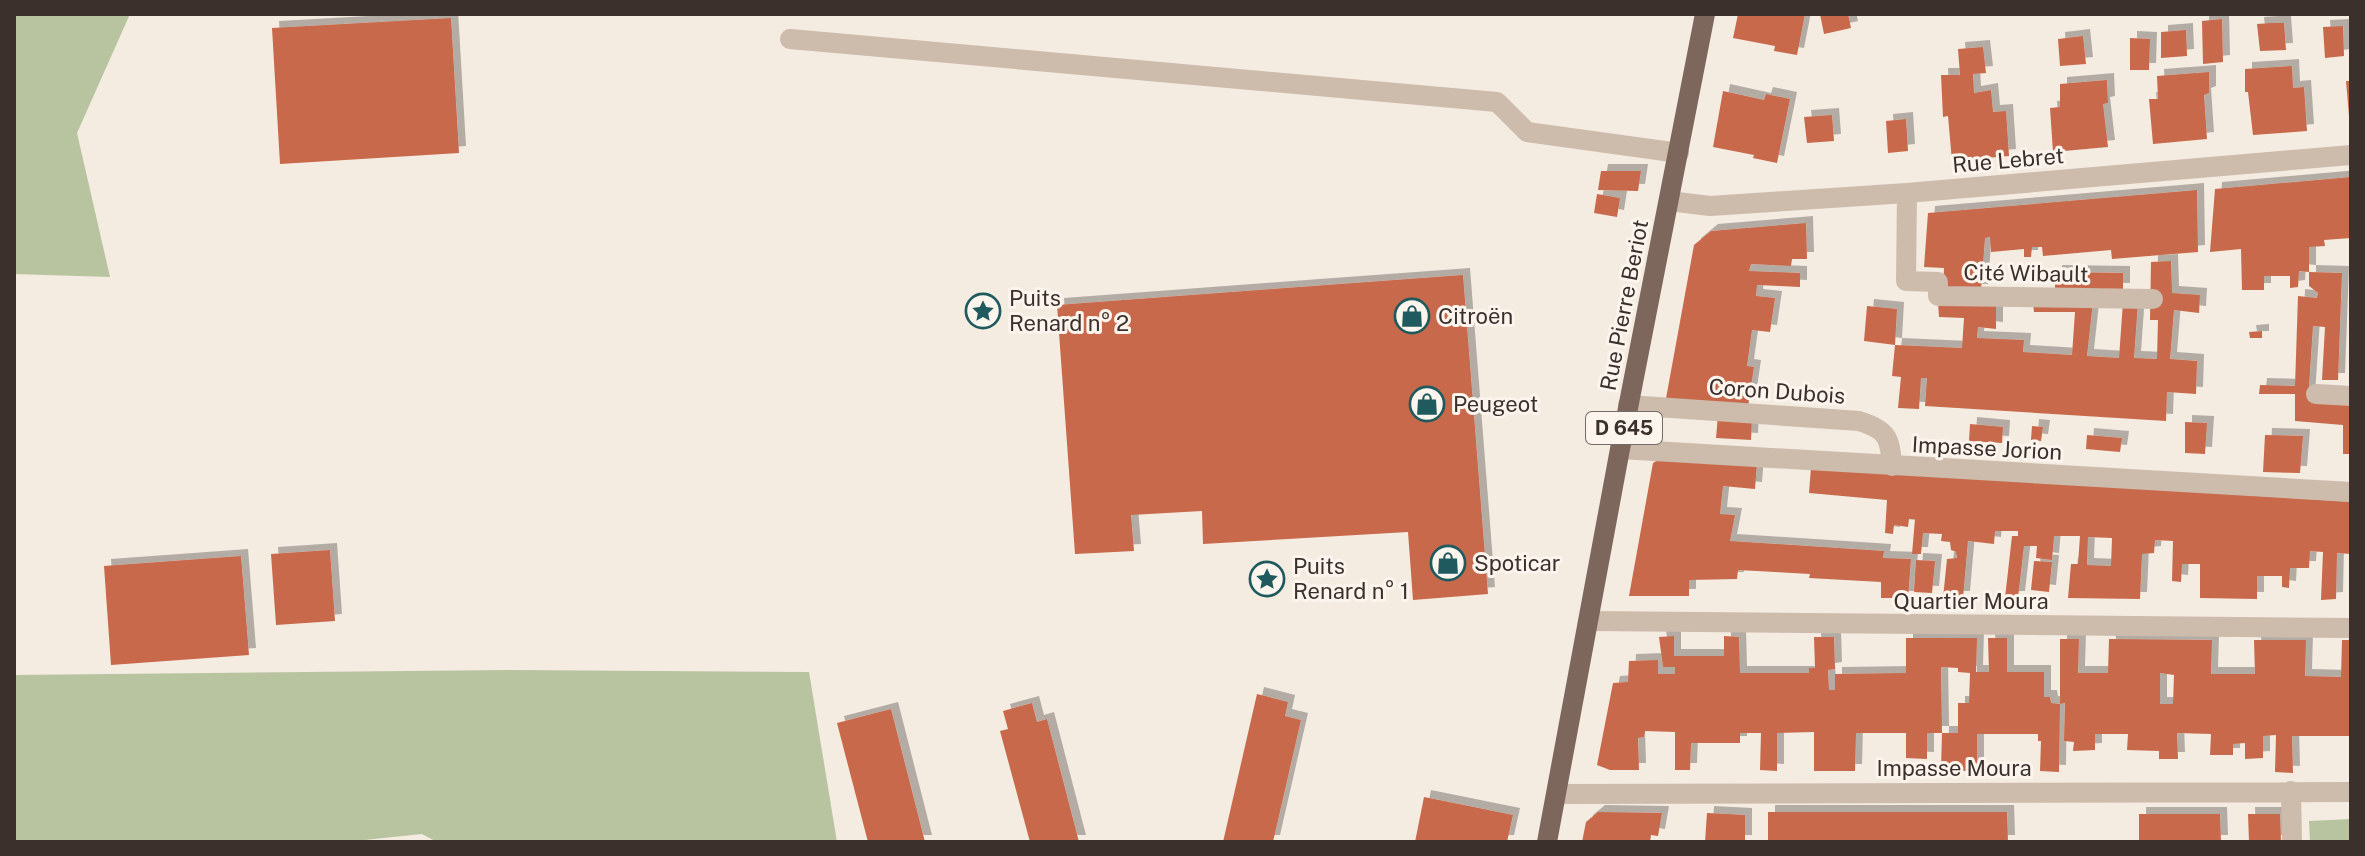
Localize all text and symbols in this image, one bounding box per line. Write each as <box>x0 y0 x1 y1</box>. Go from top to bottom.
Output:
street label: Rue Lebret <box>1951 142 2065 178</box>
street label: Rue Pierre Beriot <box>1595 217 1653 393</box>
street label: Cité Wibault <box>1963 259 2089 287</box>
place label: Puits Renard n° 2 <box>1009 285 1129 336</box>
place icon: Puits Renard n° 2 <box>964 292 1002 330</box>
shop icon: Citroën <box>1393 297 1431 335</box>
place label: Citroën <box>1438 303 1513 329</box>
street label: Coron Dubois <box>1708 373 1846 409</box>
shop icon: Peugeot <box>1408 385 1446 423</box>
place label: Peugeot <box>1453 391 1538 417</box>
road number: D 645 <box>1586 412 1662 444</box>
street label: Impasse Jorion <box>1911 431 2063 465</box>
shop icon: Spoticar <box>1429 544 1467 582</box>
place label: Spoticar <box>1474 550 1560 576</box>
place label: Puits Renard n° 1 <box>1293 553 1409 604</box>
place icon: Puits Renard n° 1 <box>1248 560 1286 598</box>
street label: Quartier Moura <box>1893 588 2049 614</box>
street label: Impasse Moura <box>1876 755 2032 781</box>

